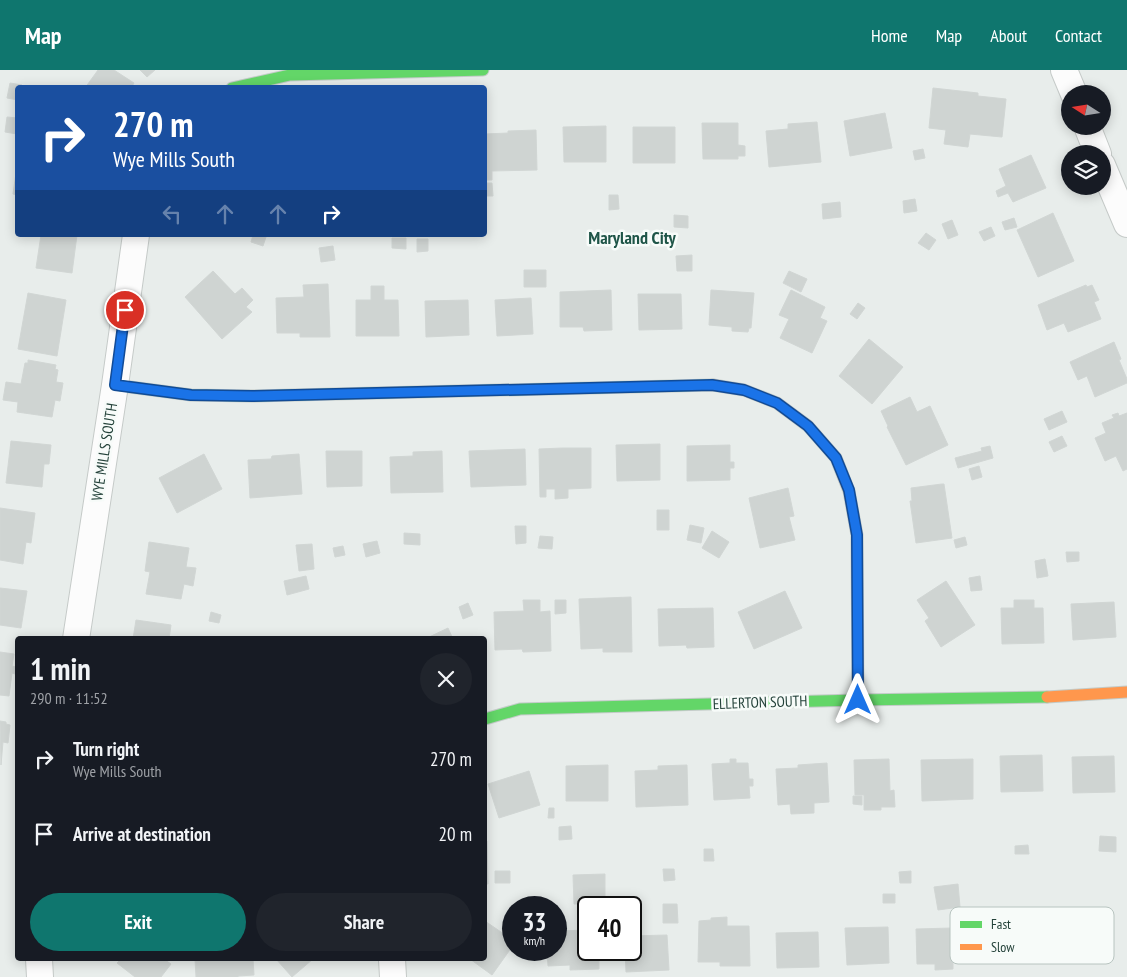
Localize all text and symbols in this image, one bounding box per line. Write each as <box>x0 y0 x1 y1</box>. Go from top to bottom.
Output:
text: Map <box>25 20 62 51</box>
text: Home <box>871 24 908 47</box>
text: Map <box>936 24 962 47</box>
text: About <box>990 24 1027 47</box>
text: Contact <box>1055 24 1102 47</box>
north arrow <box>1061 85 1111 135</box>
map controls <box>1061 85 1111 195</box>
text: 270 m <box>113 101 194 147</box>
icon: right <box>30 105 95 170</box>
text: Wye Mills South <box>113 145 235 173</box>
button: layers <box>1061 145 1111 195</box>
icon: left <box>158 200 186 228</box>
icon: ahead <box>211 200 239 228</box>
icon: ahead <box>264 200 292 228</box>
icon: right <box>317 200 345 228</box>
district label: Maryland City <box>588 226 677 249</box>
pin <box>104 289 146 331</box>
icon: arrive <box>111 296 139 324</box>
street label: WYE MILLS SOUTH <box>87 402 121 502</box>
text: 1 min <box>30 649 91 688</box>
button: close <box>420 653 472 705</box>
position arrow <box>831 673 883 725</box>
text: 290 m · 11:52 <box>30 688 108 708</box>
street label: ELLERTON SOUTH <box>712 691 808 713</box>
text: Turn right <box>73 737 139 761</box>
icon: right <box>30 745 58 773</box>
text: 270 m <box>430 747 472 771</box>
text: Wye Mills South <box>73 761 162 781</box>
icon: arrive <box>30 820 58 848</box>
text: Arrive at destination <box>73 822 211 846</box>
text: 20 m <box>439 822 472 846</box>
button: Exit <box>30 893 246 951</box>
button: Share <box>256 893 472 951</box>
speed limit sign: 40 <box>577 896 642 961</box>
text: 33 <box>523 906 546 938</box>
legend <box>950 907 1114 964</box>
text: Fast <box>991 915 1011 933</box>
text: km/h <box>524 933 545 948</box>
text: Slow <box>991 938 1015 956</box>

